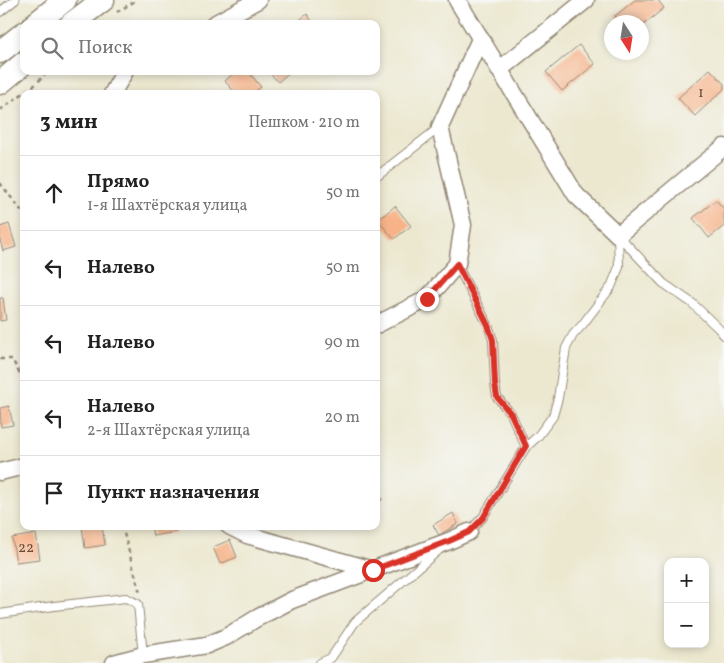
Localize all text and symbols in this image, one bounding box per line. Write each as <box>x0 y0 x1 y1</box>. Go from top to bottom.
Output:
north arrow <box>604 15 649 60</box>
search box <box>20 20 380 75</box>
icon: search <box>38 34 66 62</box>
text: Поиск <box>78 35 132 61</box>
house number: 1 <box>698 83 704 104</box>
text: 3 мин <box>40 108 98 137</box>
text: Пешком · 210 m <box>248 112 360 134</box>
text: Прямо <box>87 169 149 195</box>
icon: ahead <box>40 179 68 207</box>
text: 50 m <box>326 182 360 204</box>
text: 1-я Шахтёрская улица <box>87 195 247 217</box>
icon: left <box>40 254 68 282</box>
text: Налево <box>87 255 155 281</box>
text: 50 m <box>326 257 360 279</box>
route end <box>416 288 439 311</box>
icon: left <box>40 329 68 357</box>
text: Налево <box>87 330 155 356</box>
text: 90 m <box>324 332 360 354</box>
text: Налево <box>87 394 155 420</box>
icon: left <box>40 404 68 432</box>
text: 20 m <box>325 407 360 429</box>
text: 2-я Шахтёрская улица <box>87 420 250 442</box>
icon: arrive <box>40 479 68 507</box>
text: Пункт назначения <box>87 480 260 506</box>
house number: 22 <box>18 538 34 559</box>
map controls <box>664 558 709 648</box>
button: + <box>664 558 709 603</box>
route start <box>362 559 385 582</box>
button: − <box>664 603 709 648</box>

